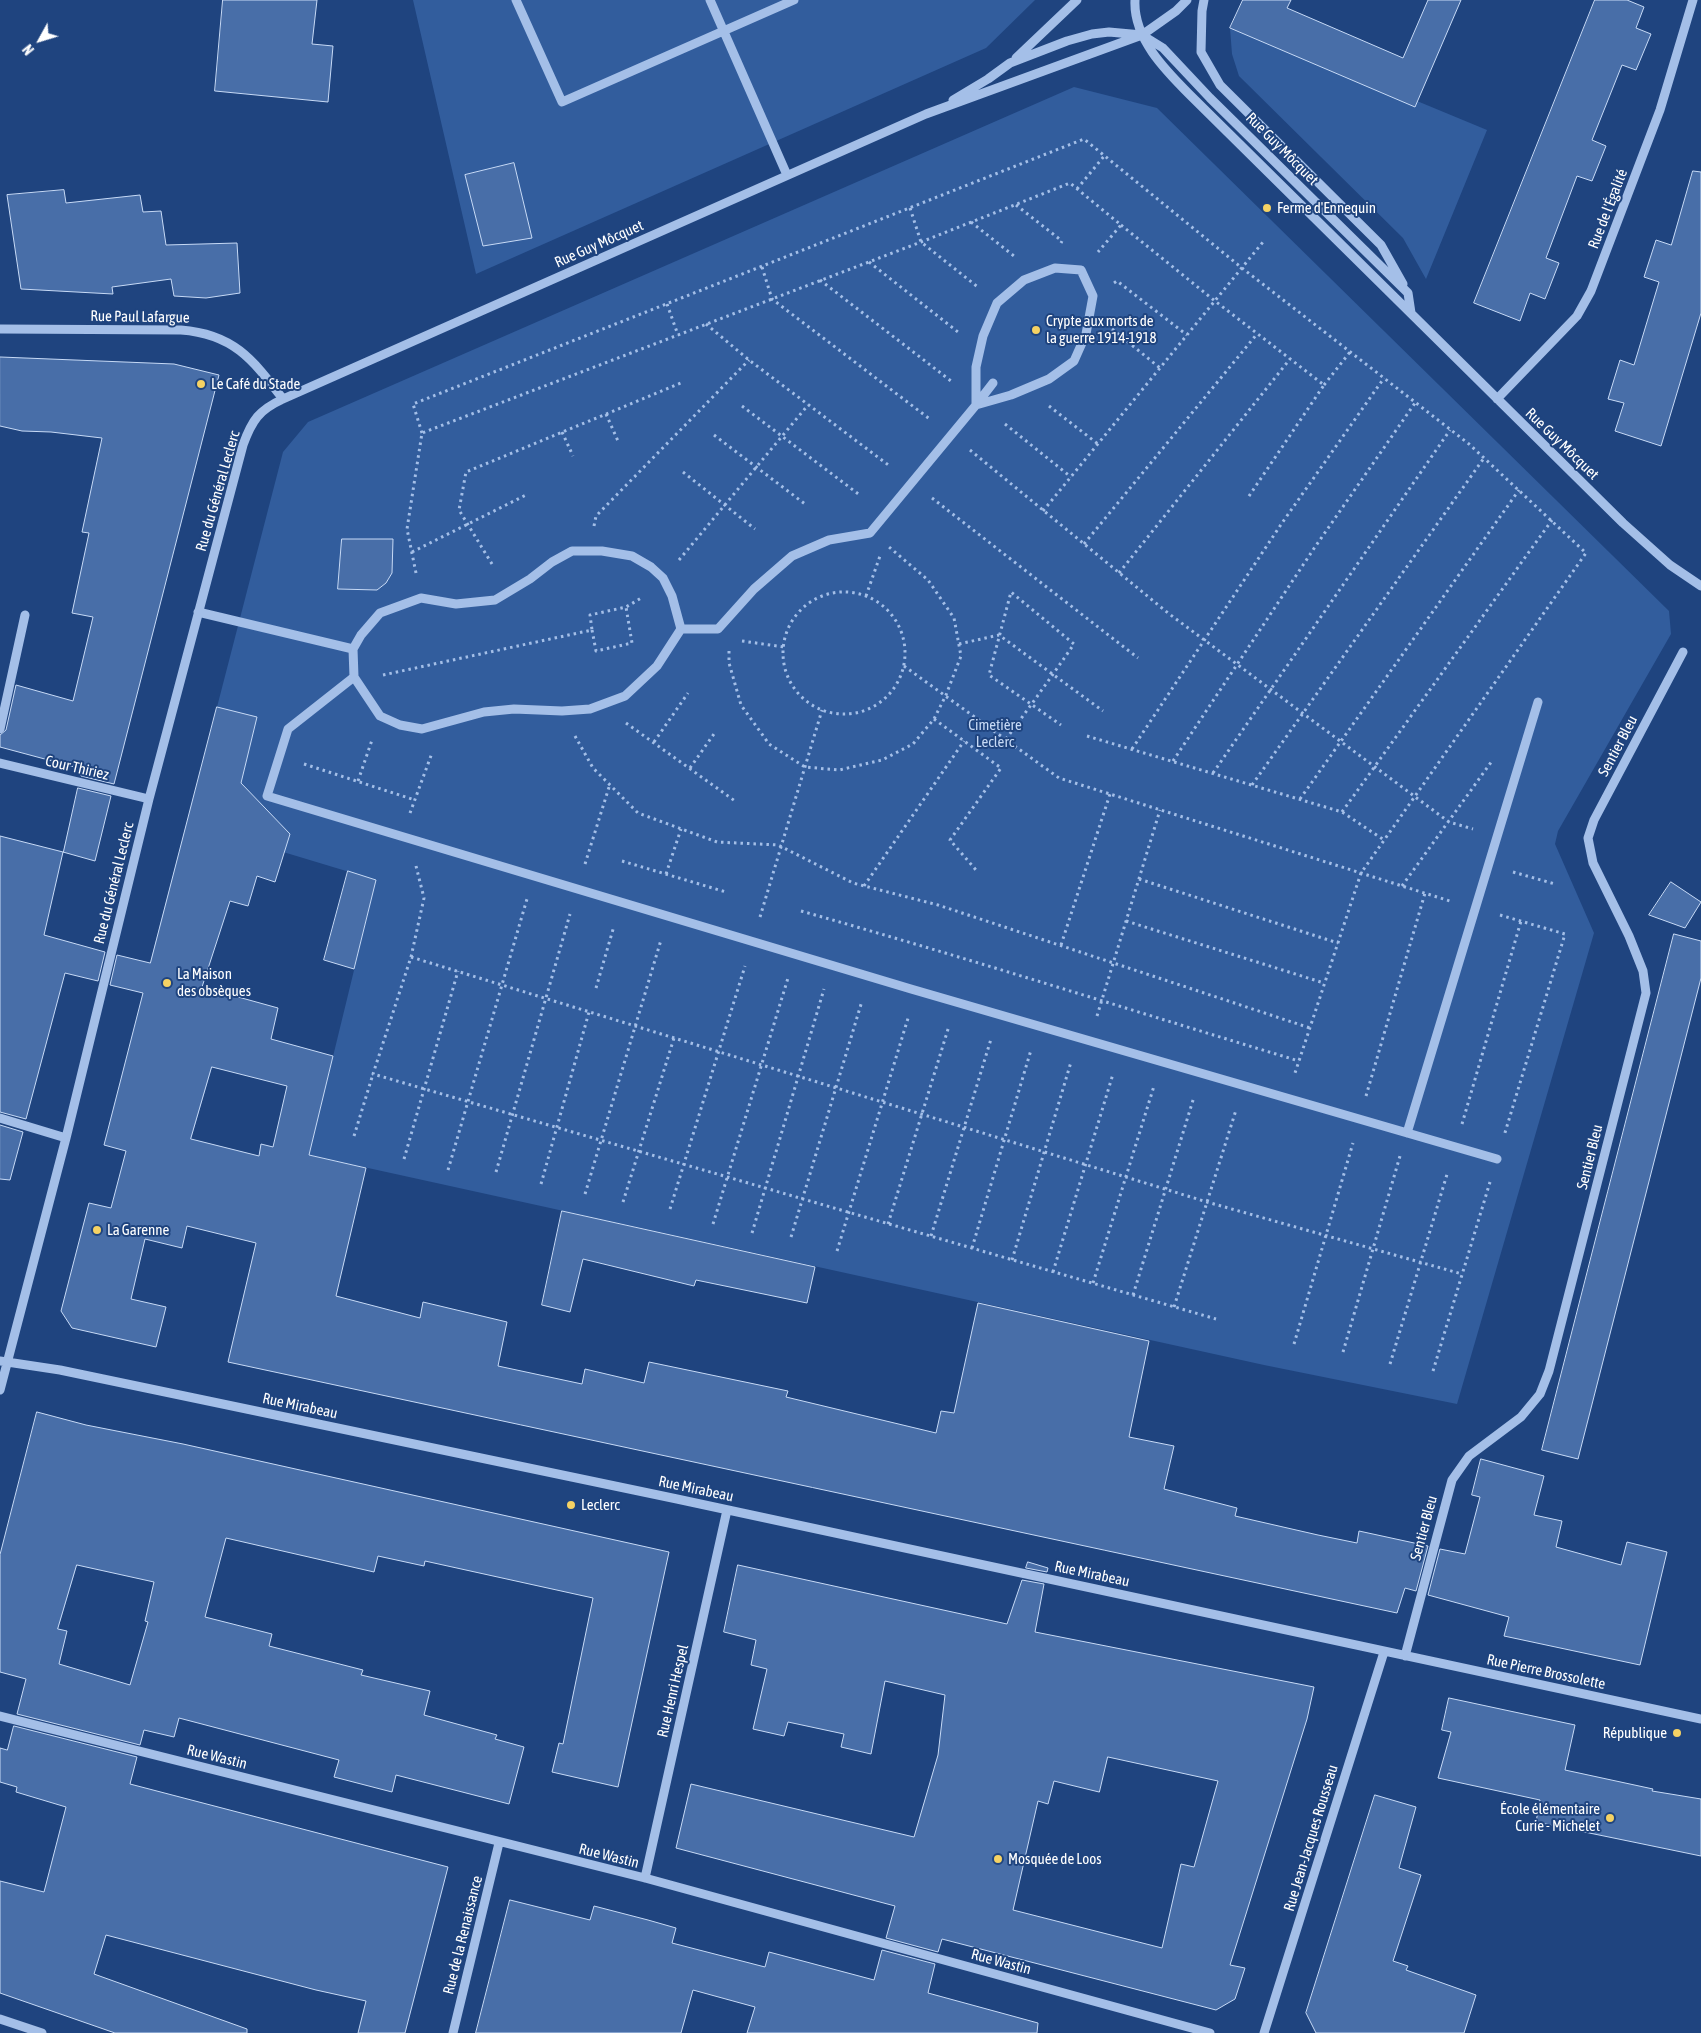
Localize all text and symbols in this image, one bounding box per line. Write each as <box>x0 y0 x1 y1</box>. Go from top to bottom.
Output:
north arrow <box>15 15 65 65</box>
text: N <box>20 41 37 58</box>
street label: Rue Guy Môcquet <box>1242 109 1322 189</box>
street label: Rue de l'Égalité <box>1585 167 1631 251</box>
place label: Ferme d'Ennequin <box>1277 199 1376 217</box>
marker: Ferme d'Ennequin <box>1261 202 1273 214</box>
street label: Rue Guy Môcquet <box>552 216 646 272</box>
street label: Rue Paul Lafargue <box>90 307 190 327</box>
place label: Crypte aux morts de la guerre 1914-1918 <box>1046 312 1157 347</box>
marker: Crypte aux morts de la guerre 1914-1918 <box>1030 324 1042 336</box>
place label: Le Café du Stade <box>211 375 300 393</box>
marker: Le Café du Stade <box>195 378 207 390</box>
street label: Rue Guy Môcquet <box>1522 404 1602 484</box>
street label: Rue du Général Leclerc <box>192 429 244 553</box>
street label: Sentier Bleu <box>1594 712 1642 780</box>
park label: Cimetière Leclerc <box>968 716 1022 751</box>
street label: Cour Thiriez <box>43 752 111 784</box>
street label: Rue du Général Leclerc <box>90 820 138 946</box>
place label: La Maison des obsèques <box>177 965 251 1000</box>
marker: La Maison des obsèques <box>161 977 173 989</box>
street label: Sentier Bleu <box>1573 1123 1607 1191</box>
place label: La Garenne <box>107 1221 169 1239</box>
marker: La Garenne <box>91 1224 103 1236</box>
street label: Rue Mirabeau <box>261 1389 339 1423</box>
street label: Rue Mirabeau <box>657 1472 735 1506</box>
street label: Sentier Bleu <box>1407 1494 1441 1562</box>
place label: Leclerc <box>581 1496 620 1514</box>
marker: Leclerc <box>565 1499 577 1511</box>
street label: Rue Mirabeau <box>1053 1557 1131 1591</box>
street label: Rue Henri Hespel <box>654 1643 692 1739</box>
street label: Rue Pierre Brossolette <box>1485 1651 1607 1693</box>
place label: République <box>1603 1724 1667 1742</box>
marker: République <box>1671 1727 1683 1739</box>
street label: Rue Wastin <box>185 1741 249 1773</box>
street label: Rue Jean-Jacques Rousseau <box>1280 1762 1342 1914</box>
place label: École élémentaire Curie - Michelet <box>1500 1800 1600 1835</box>
marker: École élémentaire Curie - Michelet <box>1604 1812 1616 1824</box>
street label: Rue Wastin <box>577 1840 641 1872</box>
place label: Mosquée de Loos <box>1008 1850 1102 1868</box>
marker: Mosquée de Loos <box>992 1853 1004 1865</box>
street label: Rue de la Renaissance <box>440 1874 486 1996</box>
street label: Rue Wastin <box>969 1945 1033 1979</box>

